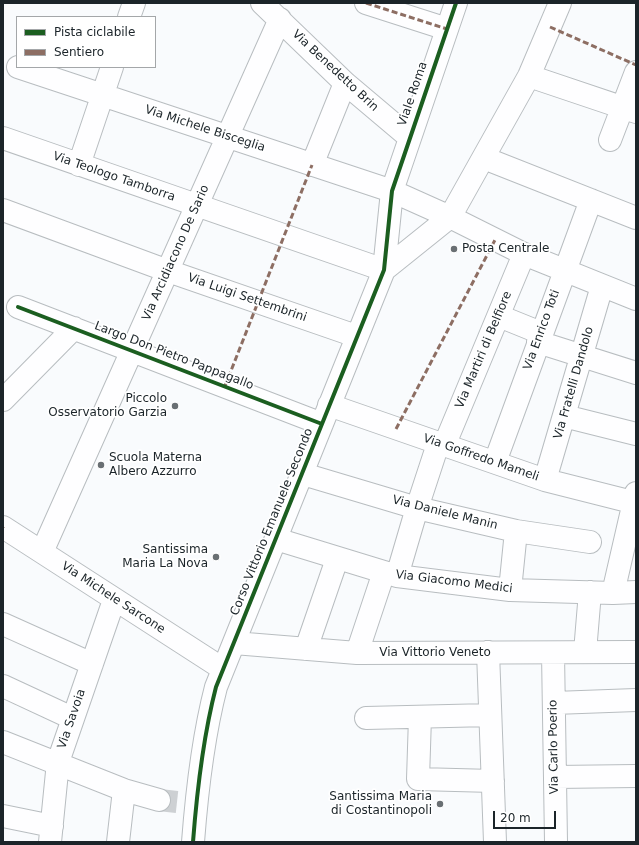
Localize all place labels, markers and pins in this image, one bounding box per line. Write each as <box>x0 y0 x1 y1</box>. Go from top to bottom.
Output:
place label: Posta Centrale <box>462 242 549 256</box>
marker: Posta Centrale <box>449 244 459 254</box>
place label: Piccolo Osservatorio Garzia <box>48 392 167 420</box>
marker: Piccolo Osservatorio Garzia <box>170 401 180 411</box>
place label: Scuola Materna Albero Azzurro <box>109 451 202 479</box>
marker: Scuola Materna Albero Azzurro <box>96 460 106 470</box>
place label: Santissima Maria La Nova <box>122 543 208 571</box>
marker: Santissima Maria La Nova <box>211 552 221 562</box>
place label: Santissima Maria di Costantinopoli <box>329 790 432 818</box>
marker: Santissima Maria di Costantinopoli <box>435 799 445 809</box>

